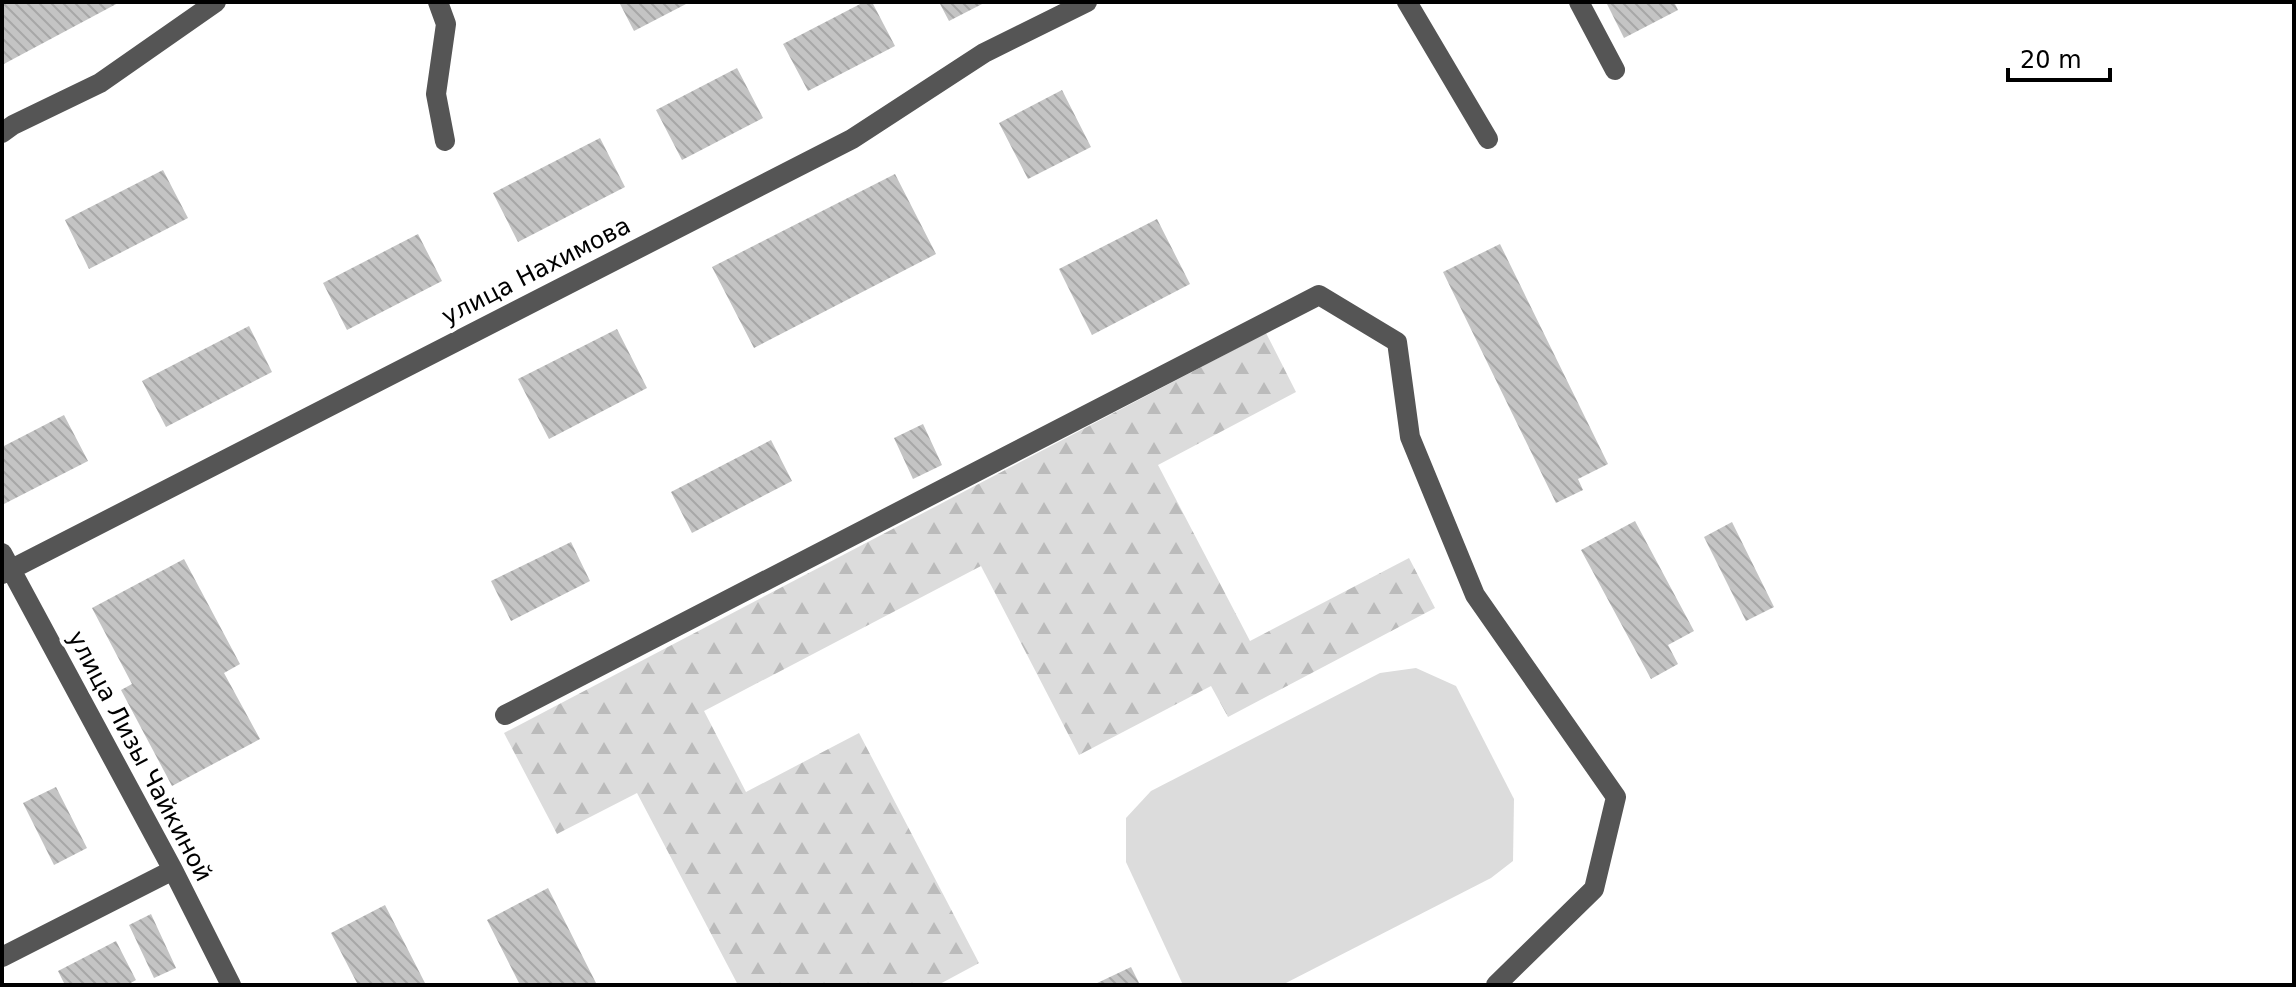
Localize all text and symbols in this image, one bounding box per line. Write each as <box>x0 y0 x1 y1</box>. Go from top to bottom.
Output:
scale bar <box>2008 32 2110 82</box>
text: 20 m <box>2020 46 2082 74</box>
street label: улица Нахимова <box>437 211 635 331</box>
street label: улица Лизы Чайкиной <box>62 626 218 886</box>

